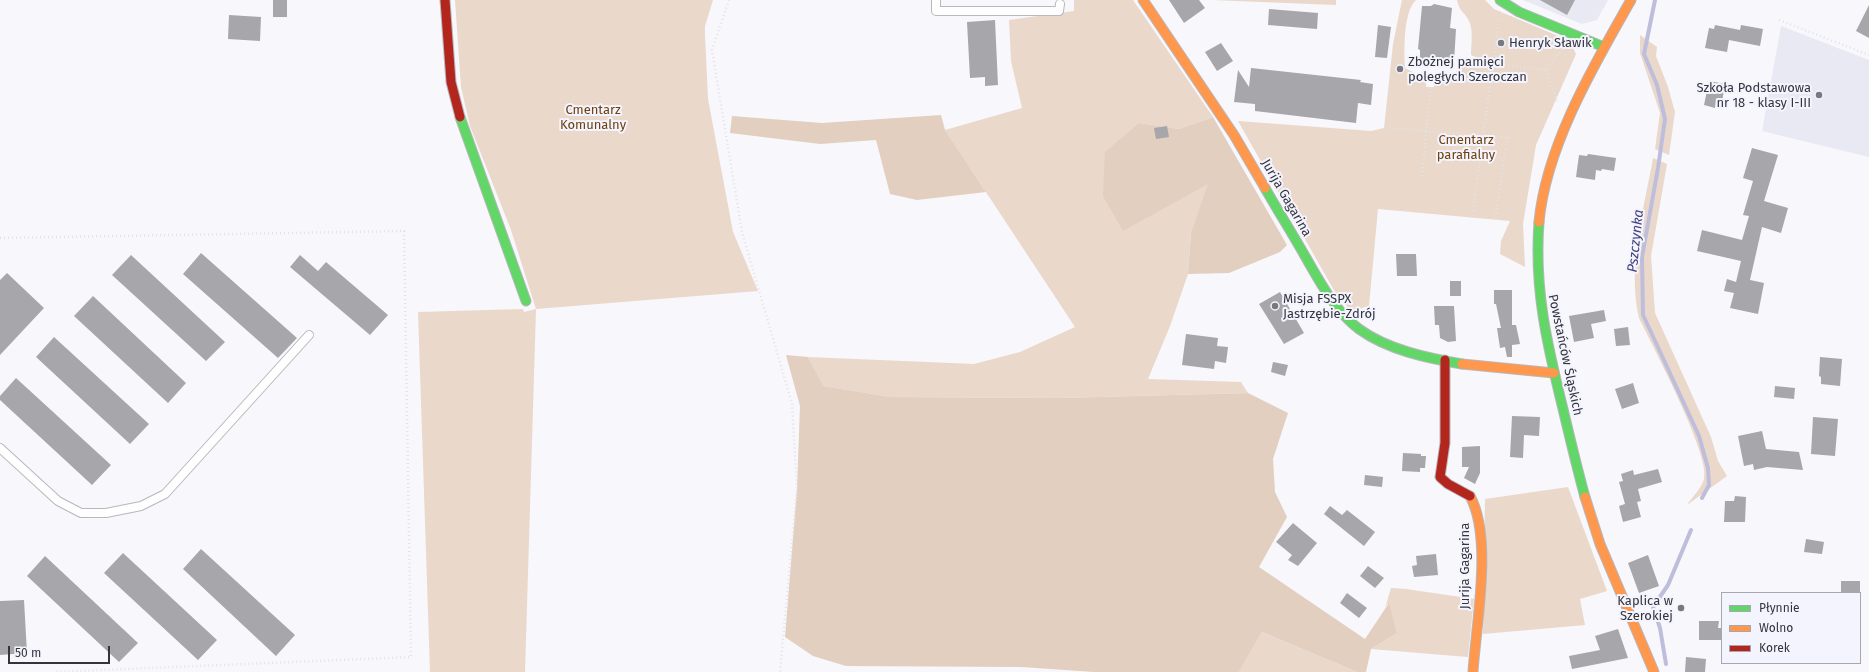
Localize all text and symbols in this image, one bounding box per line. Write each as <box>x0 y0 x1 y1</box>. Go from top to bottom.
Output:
place label: Henryk Sławik <box>1509 35 1592 51</box>
marker: Henryk Sławik <box>1496 38 1506 48</box>
place label: Zbożnej pamięci poległych Szeroczan <box>1408 54 1527 85</box>
marker: Zbożnej pamięci poległych Szeroczan <box>1395 64 1405 74</box>
place label: Szkoła Podstawowa nr 18 - klasy I-III <box>1696 80 1811 111</box>
marker: Szkoła Podstawowa nr 18 - klasy I-III <box>1814 90 1824 100</box>
park label: Cmentarz Komunalny <box>560 102 626 133</box>
park label: Cmentarz parafialny <box>1437 132 1495 163</box>
street label: Jurija Gagarina <box>1258 157 1314 239</box>
water label: Pszczynka <box>1624 209 1648 273</box>
place label: Misja FSSPX Jastrzębie-Zdrój <box>1283 291 1376 322</box>
street label: Powstańców Śląskich <box>1545 293 1585 417</box>
marker: Misja FSSPX Jastrzębie-Zdrój <box>1270 301 1280 311</box>
street label: Jurija Gagarina <box>1457 523 1473 609</box>
legend <box>1721 592 1861 664</box>
place label: Kaplica w Szerokiej <box>1617 593 1673 624</box>
text: Płynnie <box>1759 601 1800 615</box>
marker: Kaplica w Szerokiej <box>1676 603 1686 613</box>
text: Wolno <box>1759 621 1793 635</box>
scale bar <box>10 638 112 664</box>
text: Korek <box>1759 641 1790 655</box>
text: 50 m <box>15 646 41 660</box>

